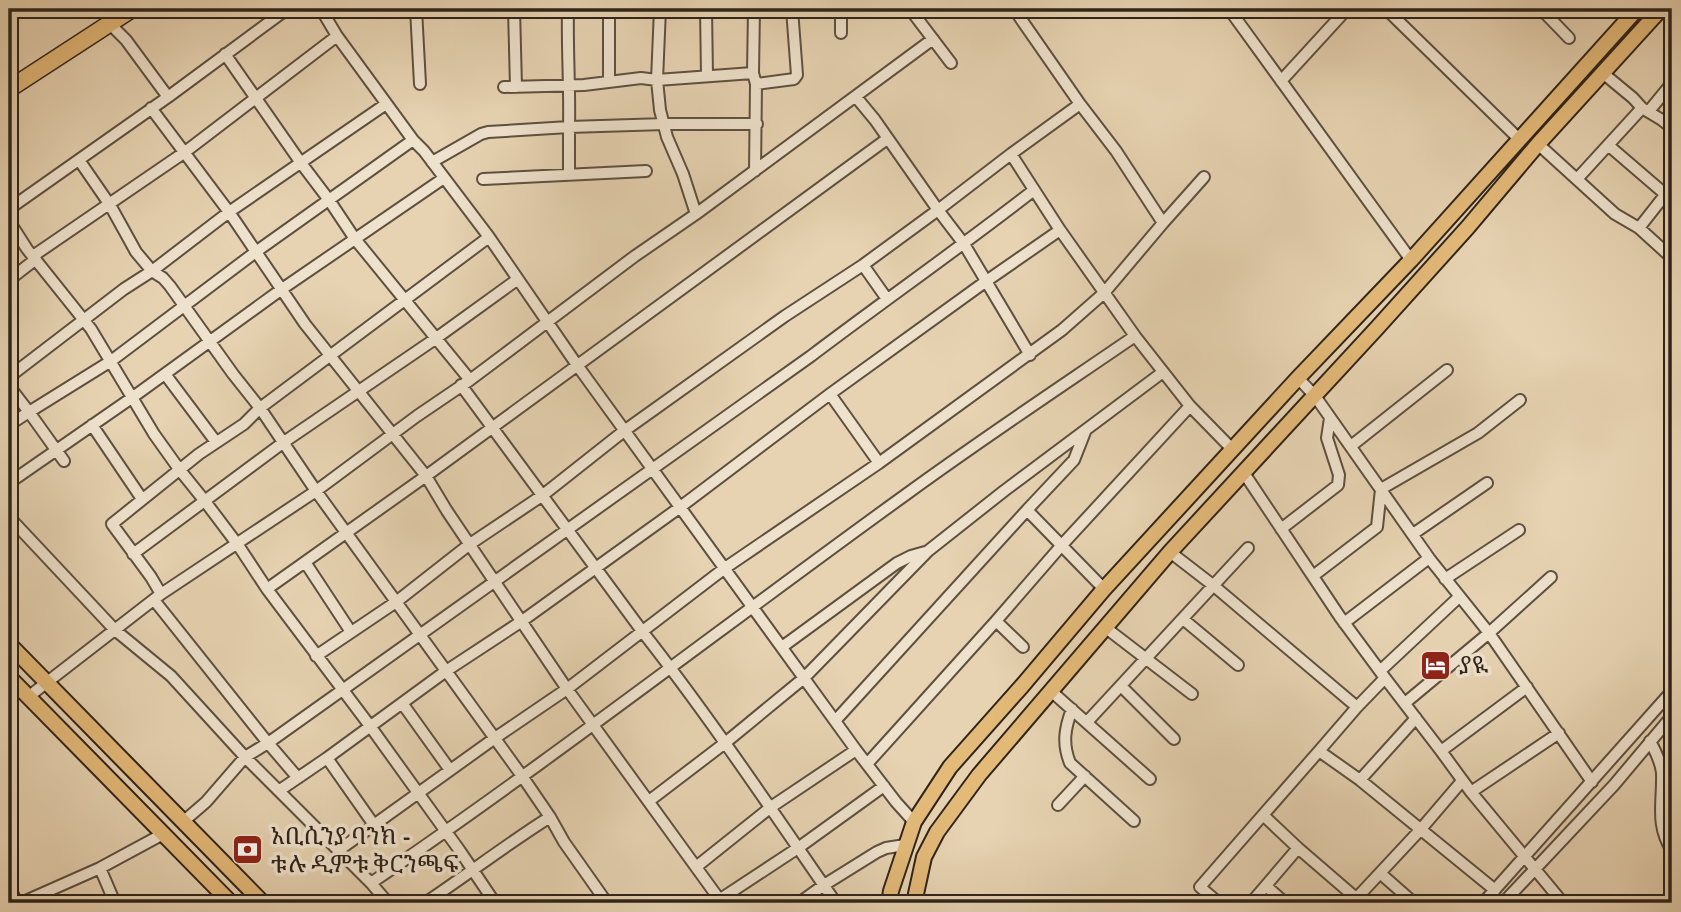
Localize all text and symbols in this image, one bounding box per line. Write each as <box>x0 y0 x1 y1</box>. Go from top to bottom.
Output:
hotel icon: ያዪ <box>1419 648 1453 682</box>
place label: ያዪ <box>1459 651 1489 681</box>
place label: አቢሲንያ ባንክ - ቱሉ ዲምቱ ቅርንጫፍ <box>271 822 459 880</box>
bank icon: አቢሲንያ ባንክ - ቱሉ ዲምቱ ቅርንጫፍ <box>231 833 265 867</box>

